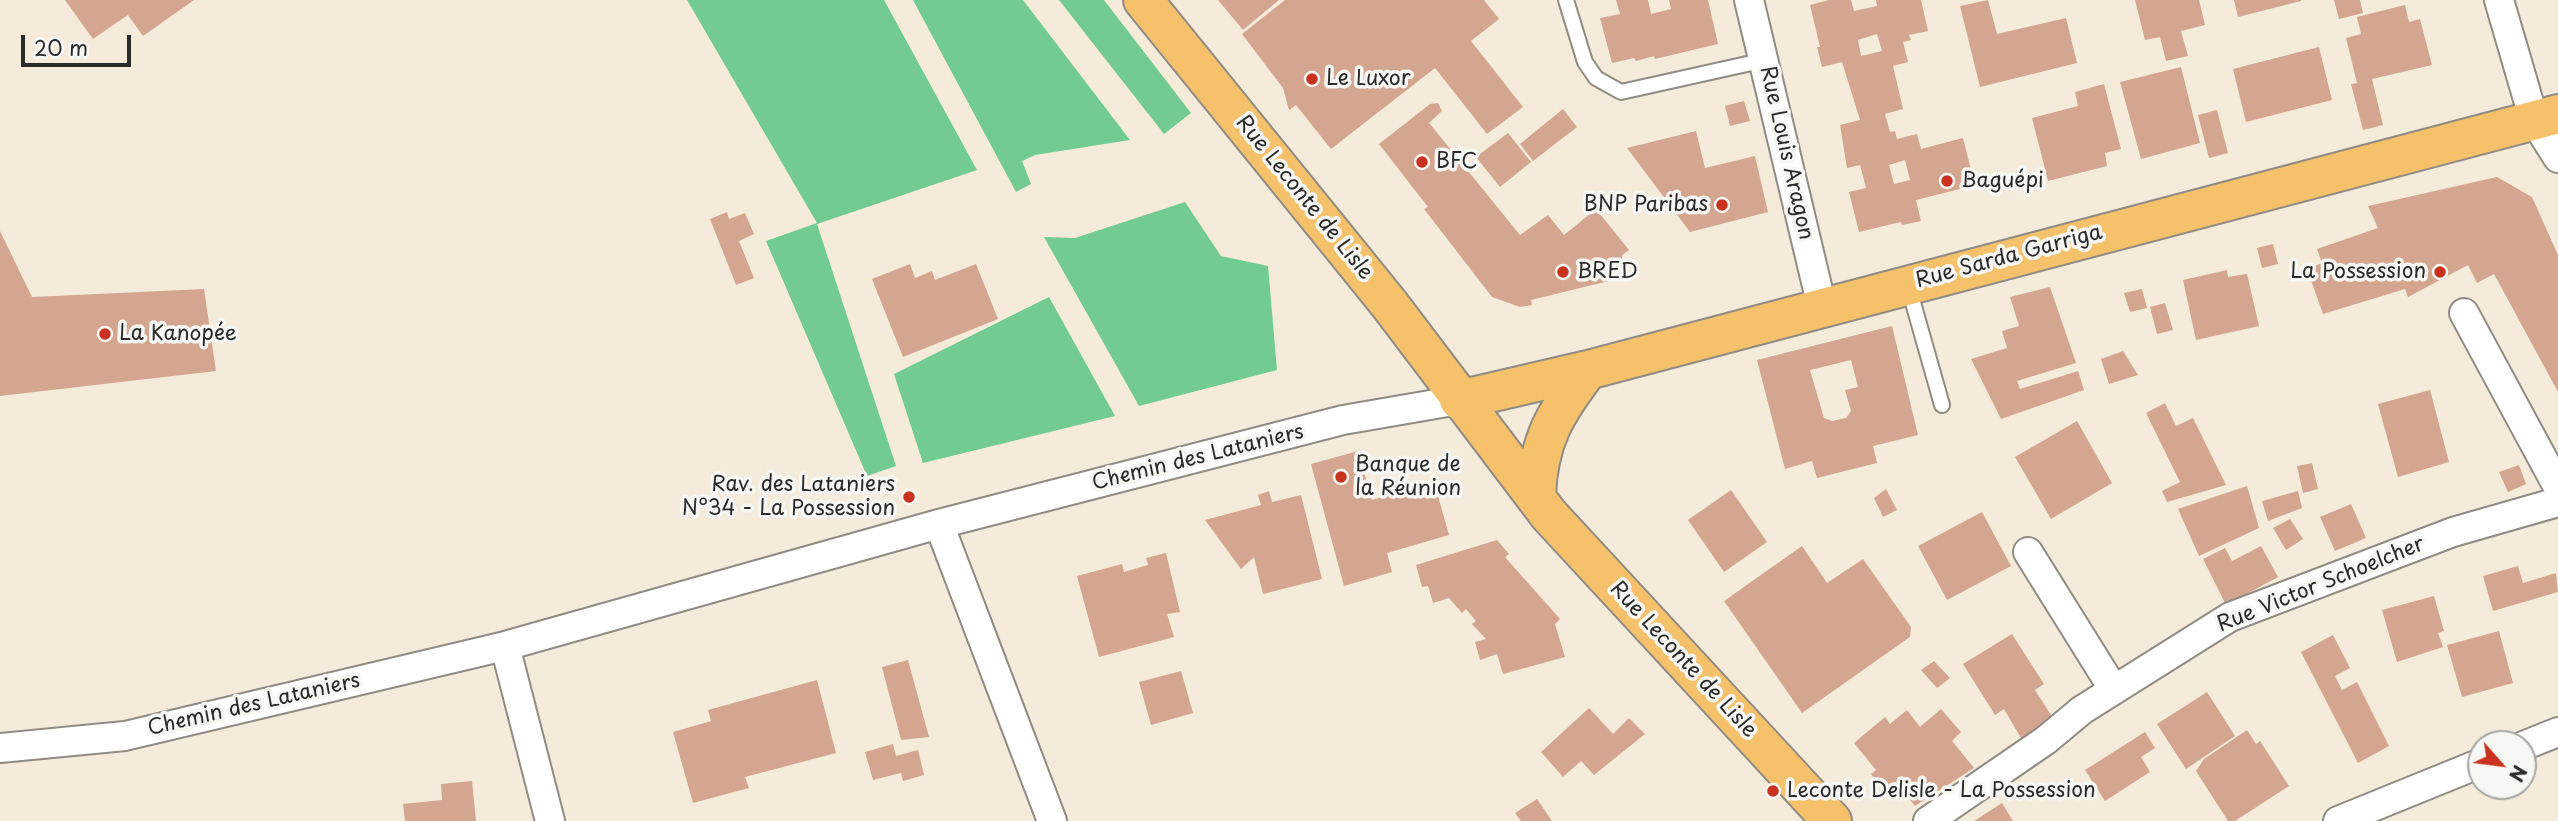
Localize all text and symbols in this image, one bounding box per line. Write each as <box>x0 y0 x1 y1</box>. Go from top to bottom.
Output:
scale bar <box>24 21 135 65</box>
text: 20 m <box>34 31 88 63</box>
street label: Rue Louis Aragon <box>1754 64 1818 242</box>
place label: Le Luxor <box>1326 66 1411 92</box>
marker: Le Luxor <box>1304 71 1320 87</box>
street label: Rue Leconte de Lisle <box>1230 111 1378 285</box>
place label: BFC <box>1436 149 1477 175</box>
marker: BFC <box>1414 154 1430 170</box>
place label: Baguépi <box>1961 168 2044 194</box>
marker: Baguépi <box>1939 173 1955 189</box>
place label: BNP Paribas <box>1584 192 1708 218</box>
marker: BNP Paribas <box>1714 197 1730 213</box>
street label: Rue Sarda Garriga <box>1913 220 2105 294</box>
place label: BRED <box>1577 259 1638 285</box>
place label: La Possession <box>2290 259 2426 285</box>
marker: BRED <box>1555 264 1571 280</box>
marker: La Possession <box>2432 264 2448 280</box>
place label: La Kanopée <box>119 321 237 347</box>
marker: La Kanopée <box>97 326 113 342</box>
street label: Chemin des Lataniers <box>1090 419 1306 497</box>
place label: Banque de la Réunion <box>1355 452 1461 502</box>
marker: Banque de la Réunion <box>1333 469 1349 485</box>
place label: Rav. des Lataniers N°34 - La Possession <box>682 472 895 522</box>
marker: Rav. des Lataniers N°34 - La Possession <box>901 489 917 505</box>
street label: Rue Victor Schoelcher <box>2214 532 2428 638</box>
street label: Rue Leconte de Lisle <box>1604 577 1762 743</box>
street label: Chemin des Lataniers <box>145 668 363 742</box>
north arrow <box>2467 730 2537 800</box>
text: N <box>2503 761 2535 787</box>
place label: Leconte Delisle - La Possession <box>1787 778 2096 804</box>
marker: Leconte Delisle - La Possession <box>1765 783 1781 799</box>

